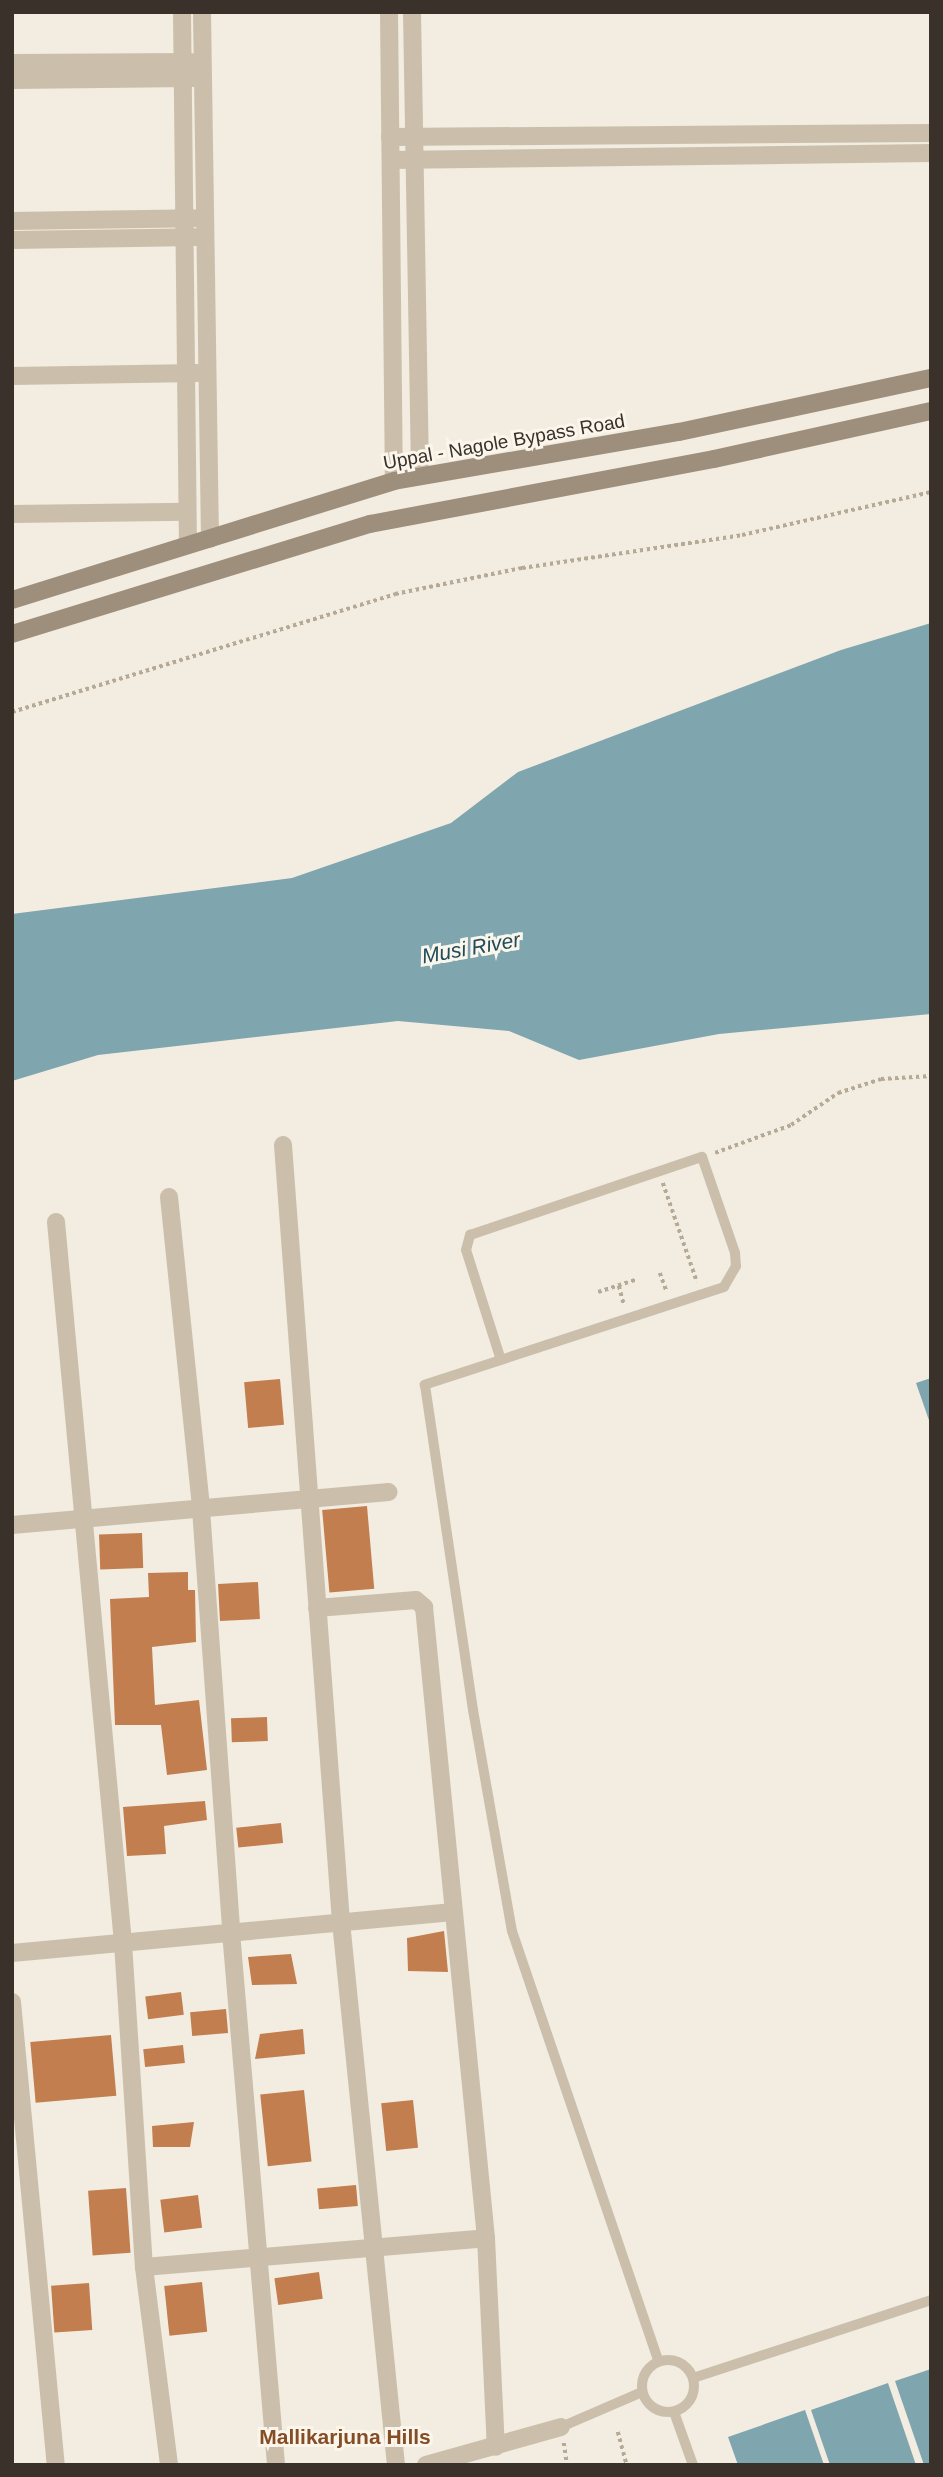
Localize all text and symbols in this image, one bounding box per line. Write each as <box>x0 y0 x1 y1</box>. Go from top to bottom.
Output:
street label: Uppal - Nagole Bypass Road <box>381 409 627 475</box>
water label: Musi River <box>420 927 522 969</box>
district label: Mallikarjuna Hills <box>259 2424 431 2450</box>

